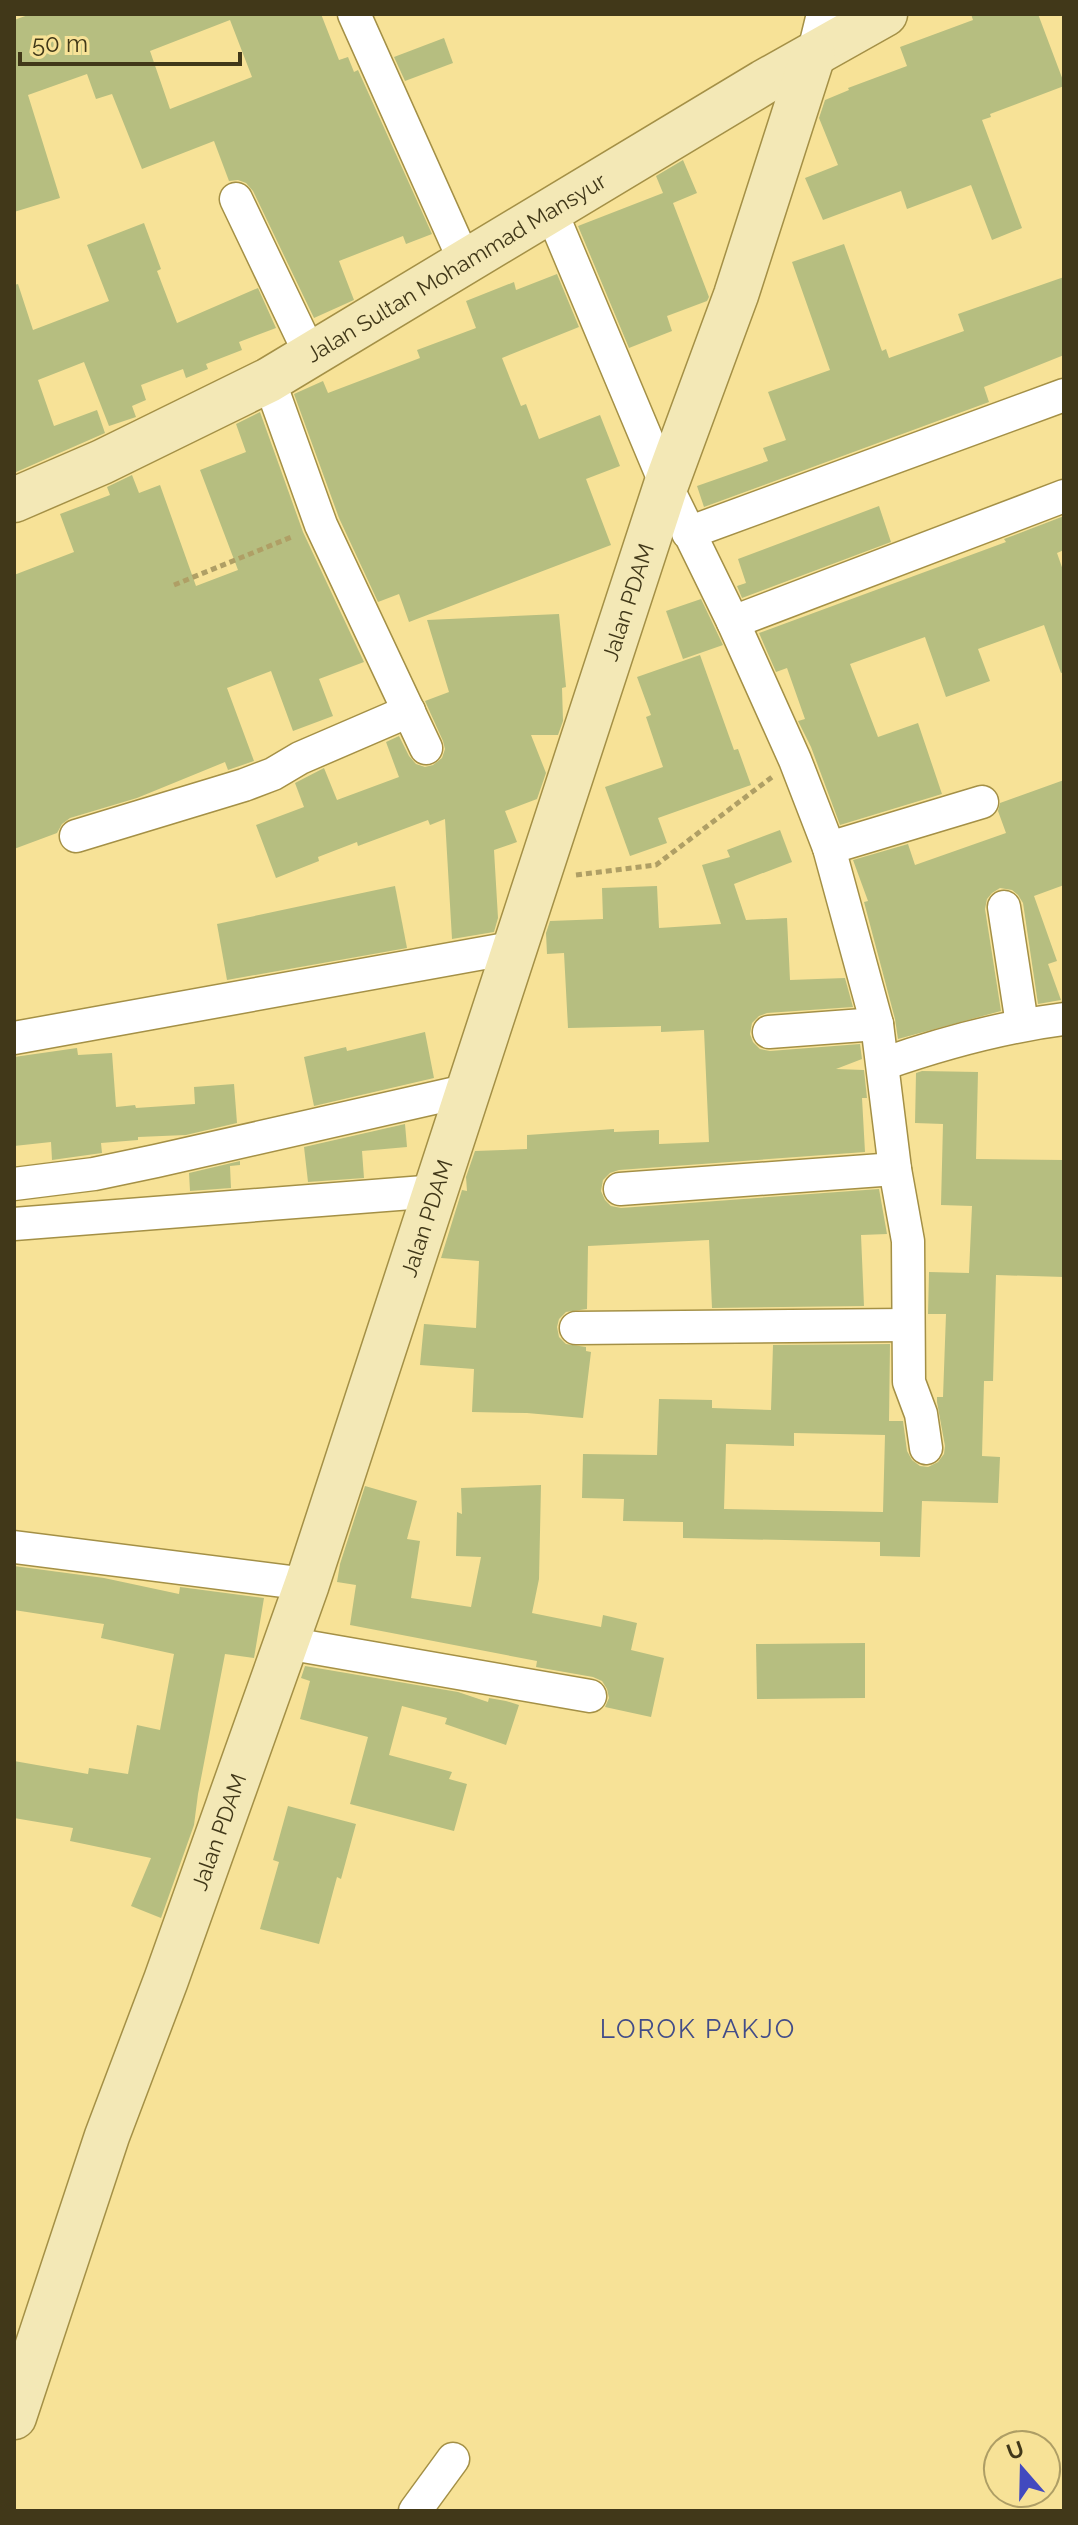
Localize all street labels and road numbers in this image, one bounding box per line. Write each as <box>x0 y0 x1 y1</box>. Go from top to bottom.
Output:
street label: Jalan Sultan Mohammad Mansyur <box>301 167 611 368</box>
street label: Jalan PDAM <box>596 540 659 664</box>
street label: Jalan PDAM <box>395 1156 458 1280</box>
street label: Jalan PDAM <box>186 1770 251 1894</box>

